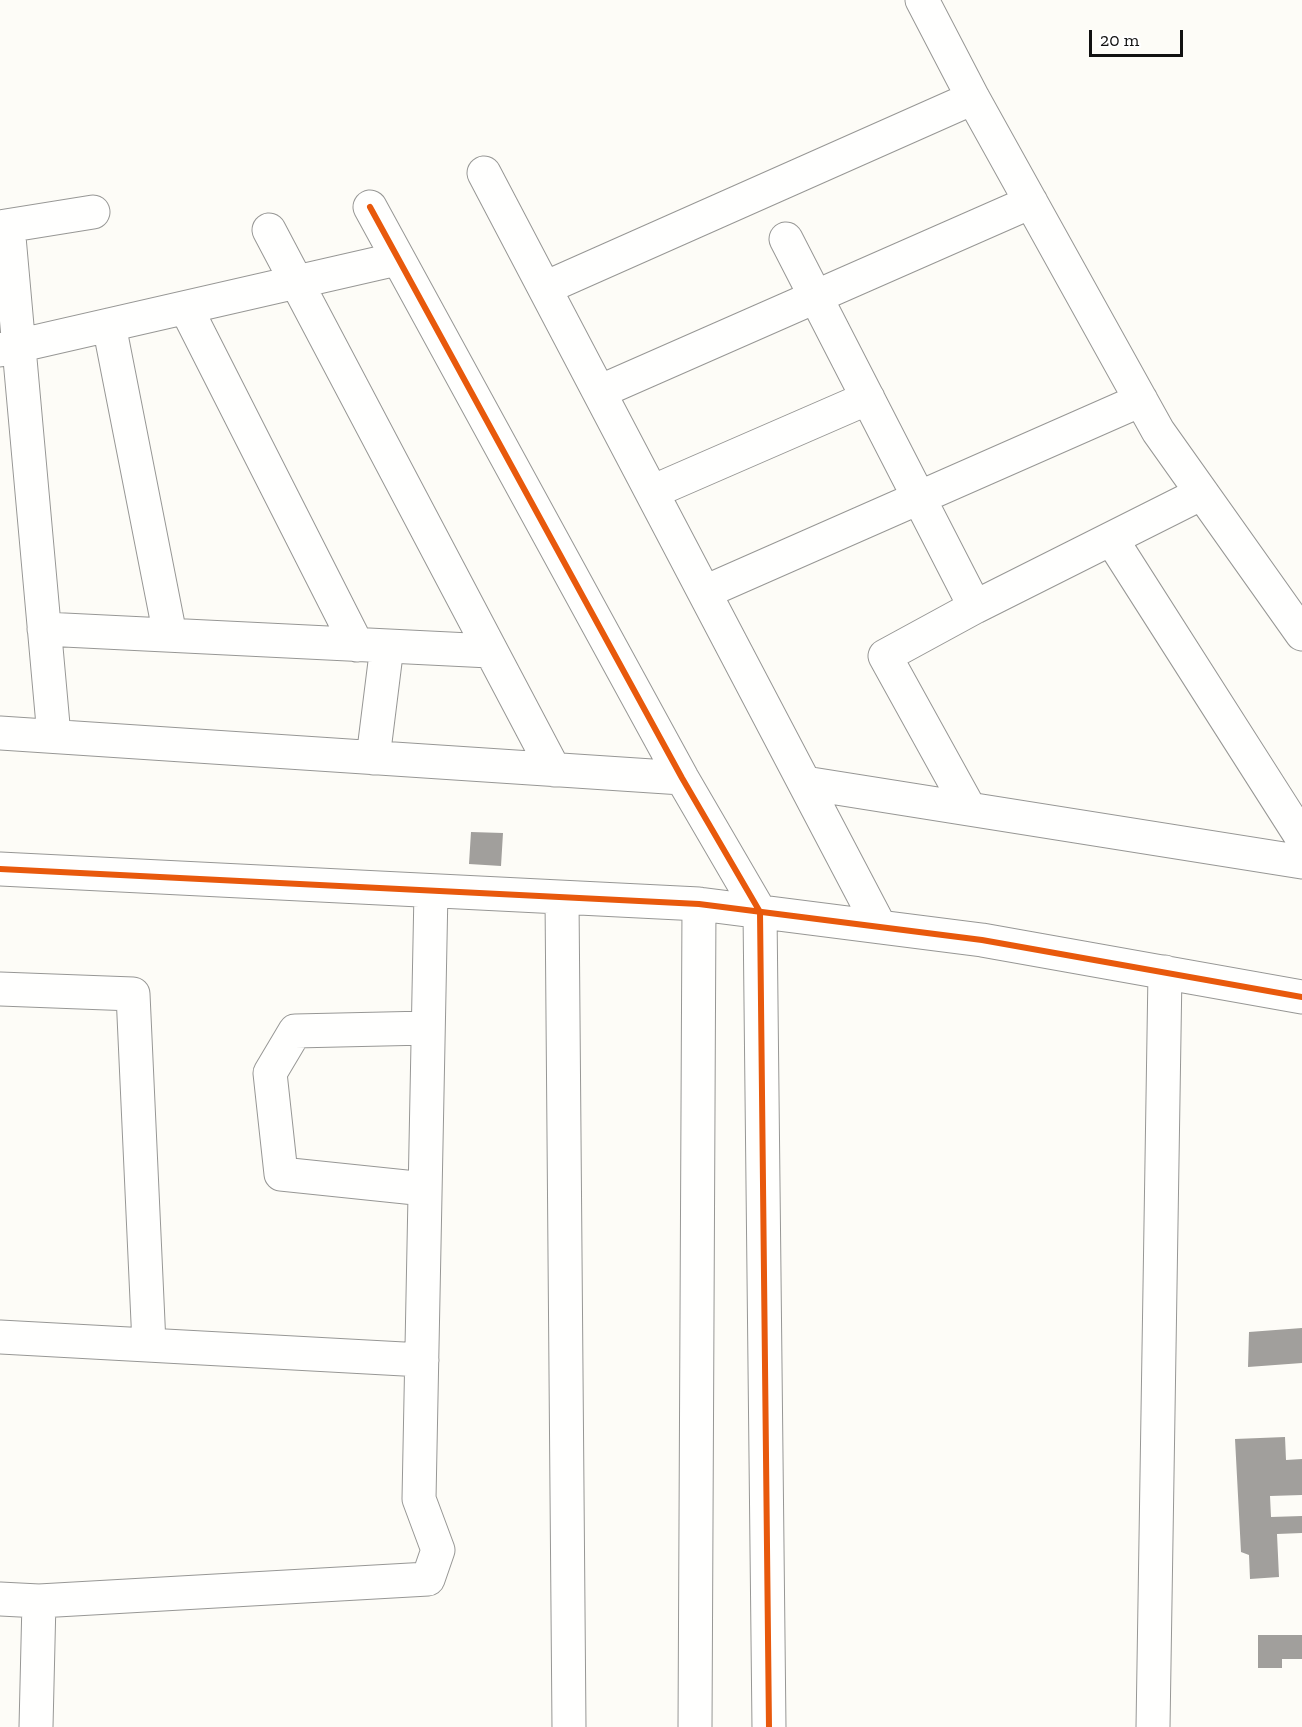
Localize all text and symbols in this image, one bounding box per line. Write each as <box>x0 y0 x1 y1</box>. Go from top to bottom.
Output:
scale bar <box>1092 18 1186 56</box>
text: 20 m <box>1100 29 1139 51</box>

